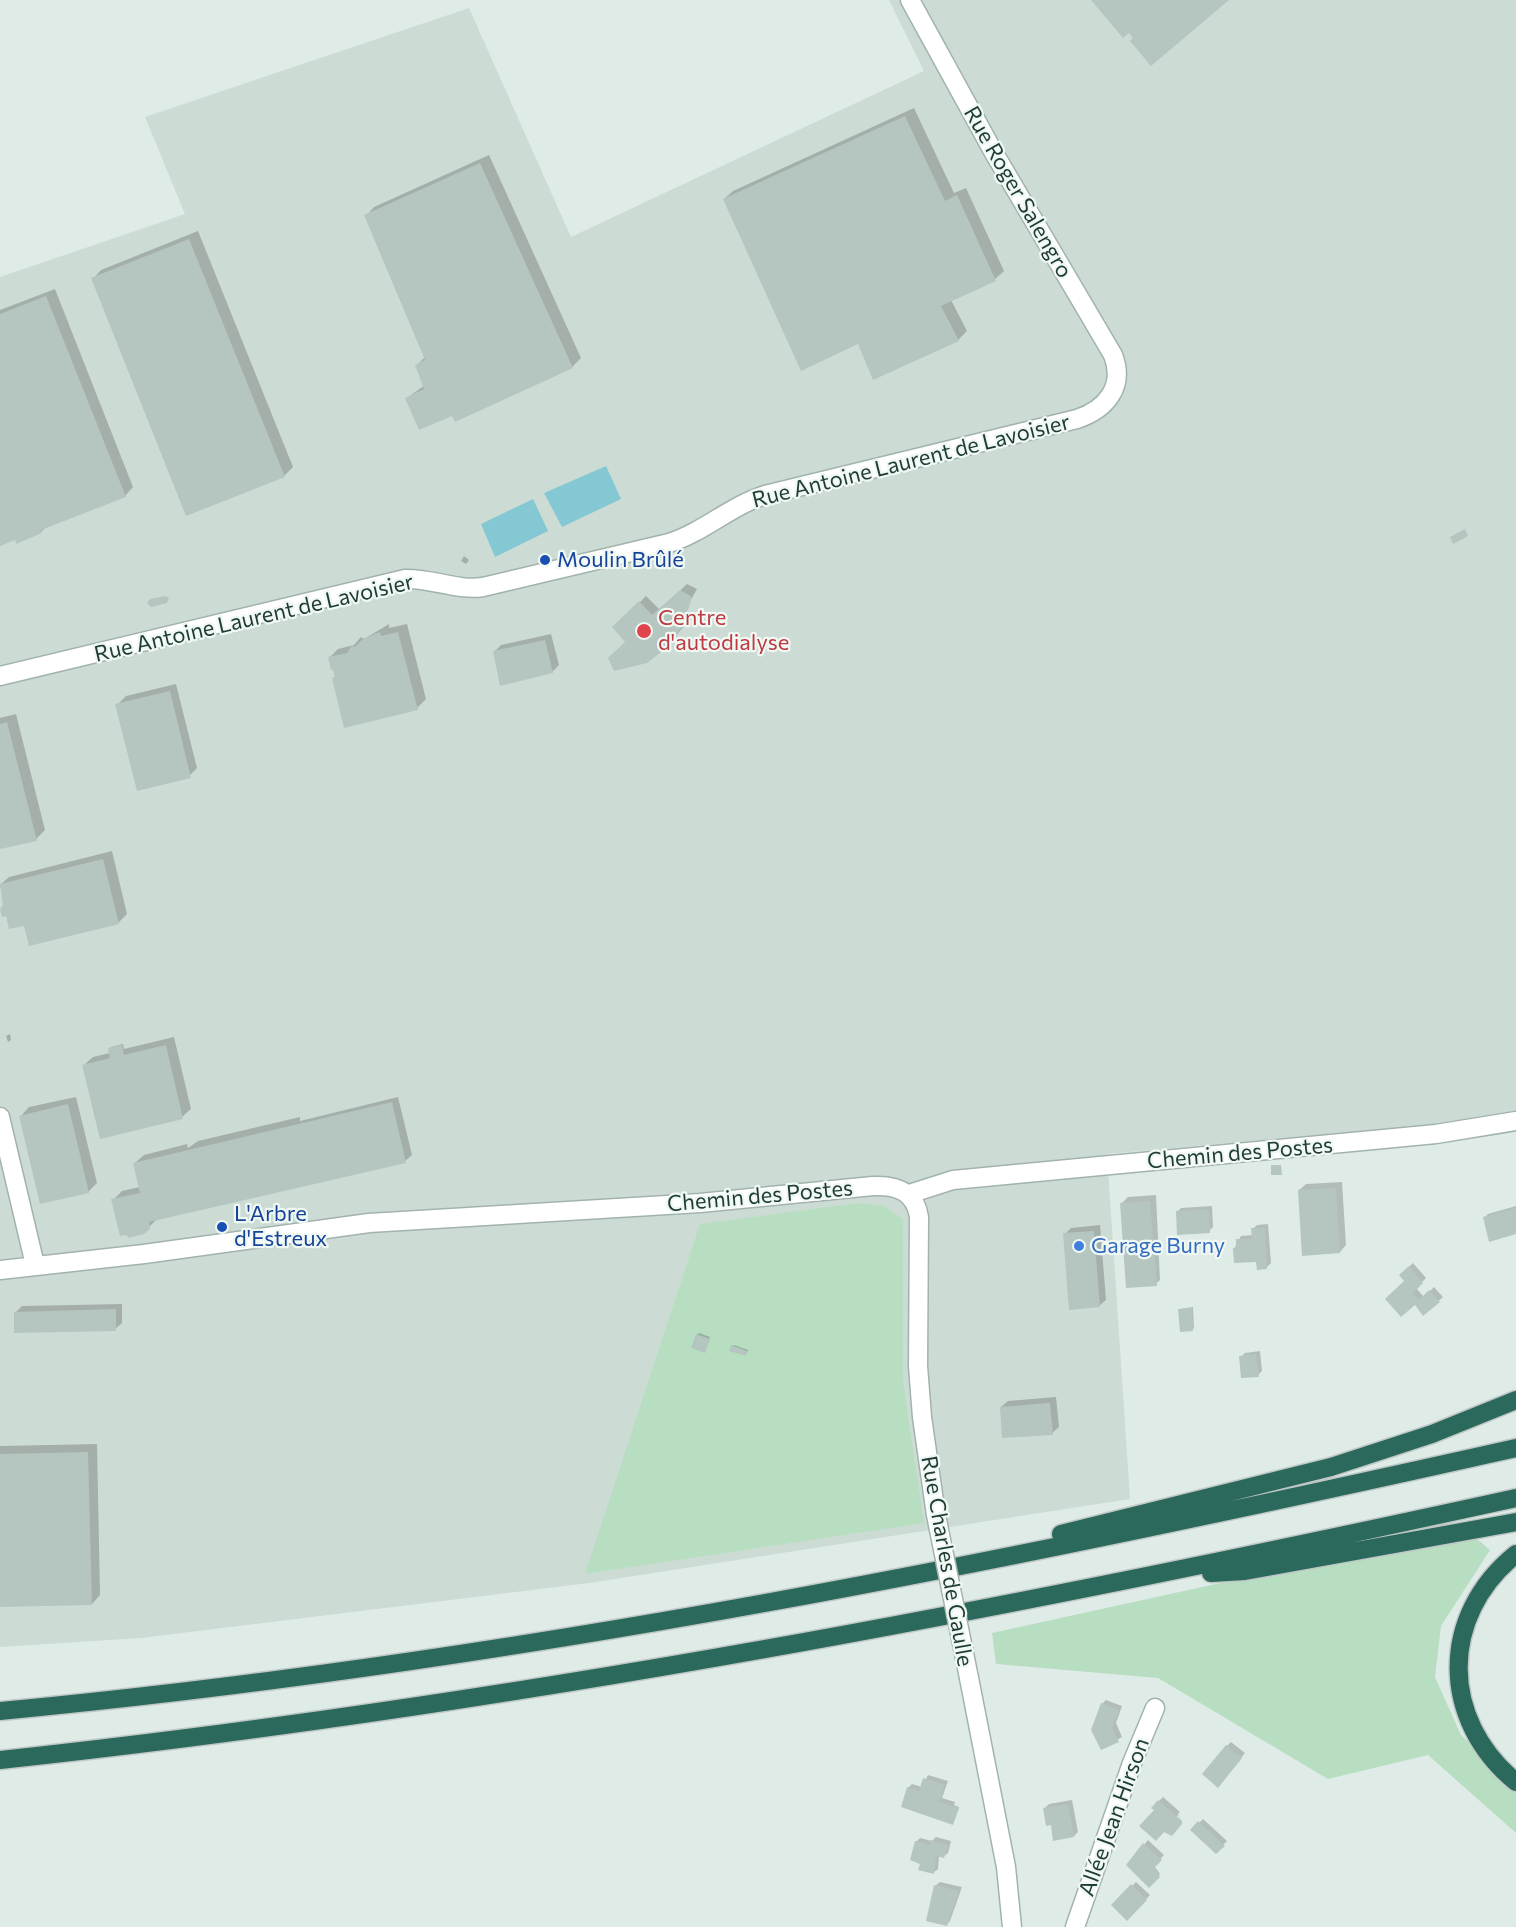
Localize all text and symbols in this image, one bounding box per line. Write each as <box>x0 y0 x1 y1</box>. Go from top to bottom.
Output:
street label: Rue Roger Salengro <box>958 101 1078 283</box>
street label: Rue Antoine Laurent de Lavoisier <box>749 409 1073 513</box>
place label: Moulin Brûlé <box>557 547 684 573</box>
marker: Moulin Brûlé <box>538 553 552 567</box>
street label: Rue Antoine Laurent de Lavoisier <box>92 568 416 668</box>
place label: Centre d'autodialyse <box>658 605 789 656</box>
marker: Centre d'autodialyse <box>635 622 653 640</box>
street label: Chemin des Postes <box>1146 1132 1334 1174</box>
street label: Chemin des Postes <box>666 1175 854 1217</box>
place label: L'Arbre d'Estreux <box>234 1201 327 1252</box>
marker: L'Arbre d'Estreux <box>215 1220 229 1234</box>
place label: Garage Burny <box>1091 1233 1225 1259</box>
marker: Garage Burny <box>1072 1239 1086 1253</box>
street label: Rue Charles de Gaulle <box>915 1454 979 1668</box>
street label: Allée Jean Hirson <box>1073 1734 1155 1900</box>

